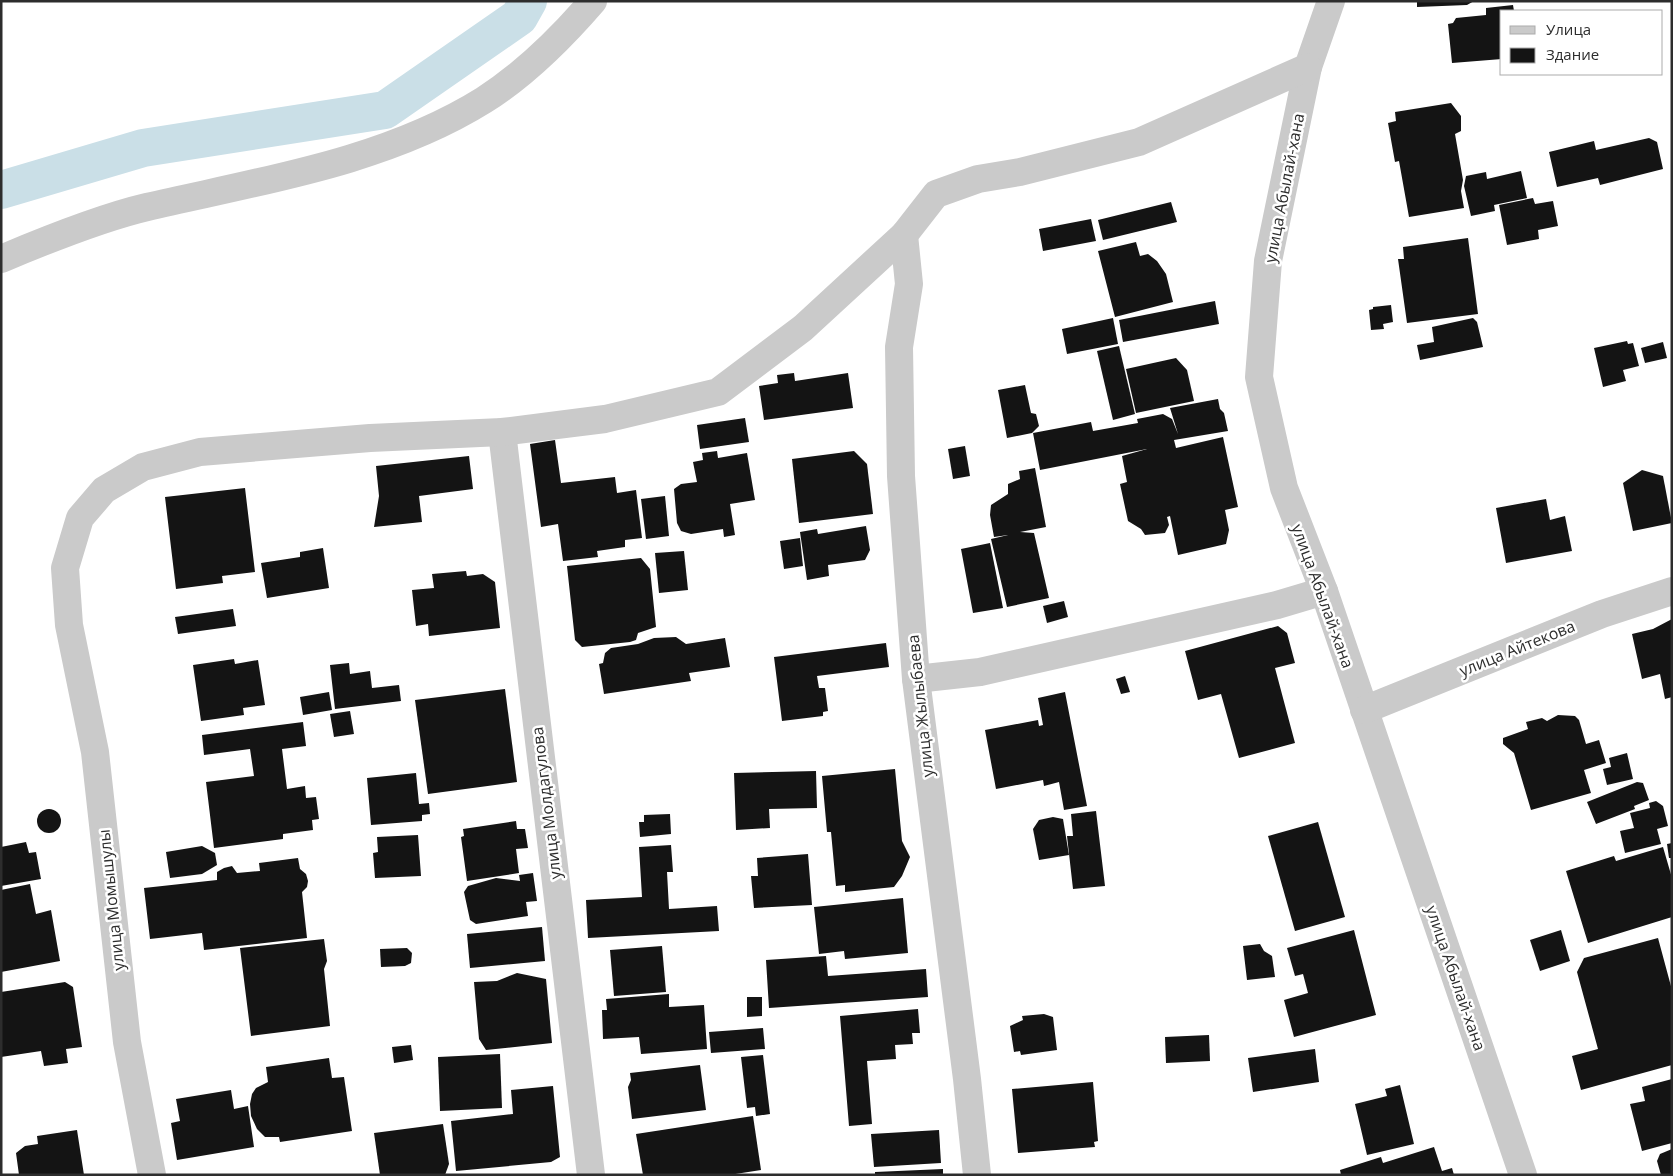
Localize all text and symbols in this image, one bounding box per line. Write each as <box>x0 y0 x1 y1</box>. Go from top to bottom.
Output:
legend <box>1500 10 1663 75</box>
text: Улица <box>1546 19 1591 39</box>
text: Здание <box>1546 44 1599 64</box>
street label: улица Абылай-хана <box>1259 111 1309 265</box>
street label: улица Абылай-хана <box>1287 521 1359 671</box>
street label: улица Айтекова <box>1456 615 1578 681</box>
street label: улица Жылыбаева <box>902 634 938 778</box>
street label: улица Молдагулова <box>526 726 566 880</box>
street label: улица Момышулы <box>93 828 129 972</box>
street label: улица Абылай-хана <box>1421 903 1491 1053</box>

